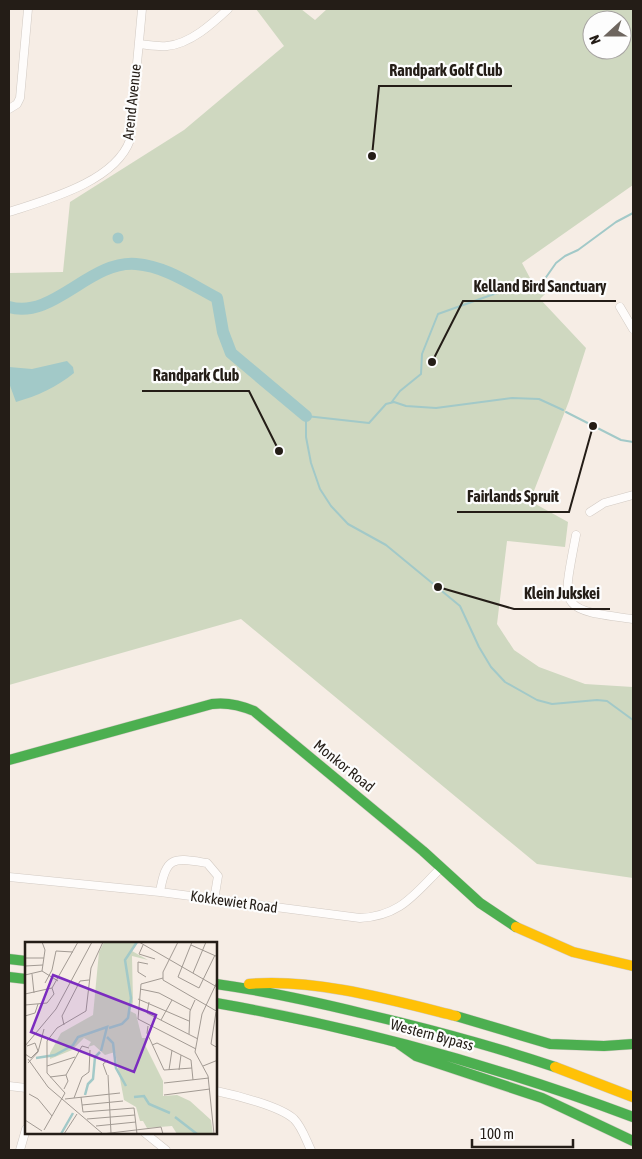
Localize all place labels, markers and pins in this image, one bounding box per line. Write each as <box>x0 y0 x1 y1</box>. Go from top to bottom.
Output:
callout: Randpark Golf Club <box>379 55 512 86</box>
callout: Kelland Bird Sanctuary <box>463 270 616 301</box>
callout: Randpark Club <box>142 360 249 391</box>
callout: Fairlands Spruit <box>457 481 569 512</box>
callout: Klein Jukskei <box>514 578 610 609</box>

